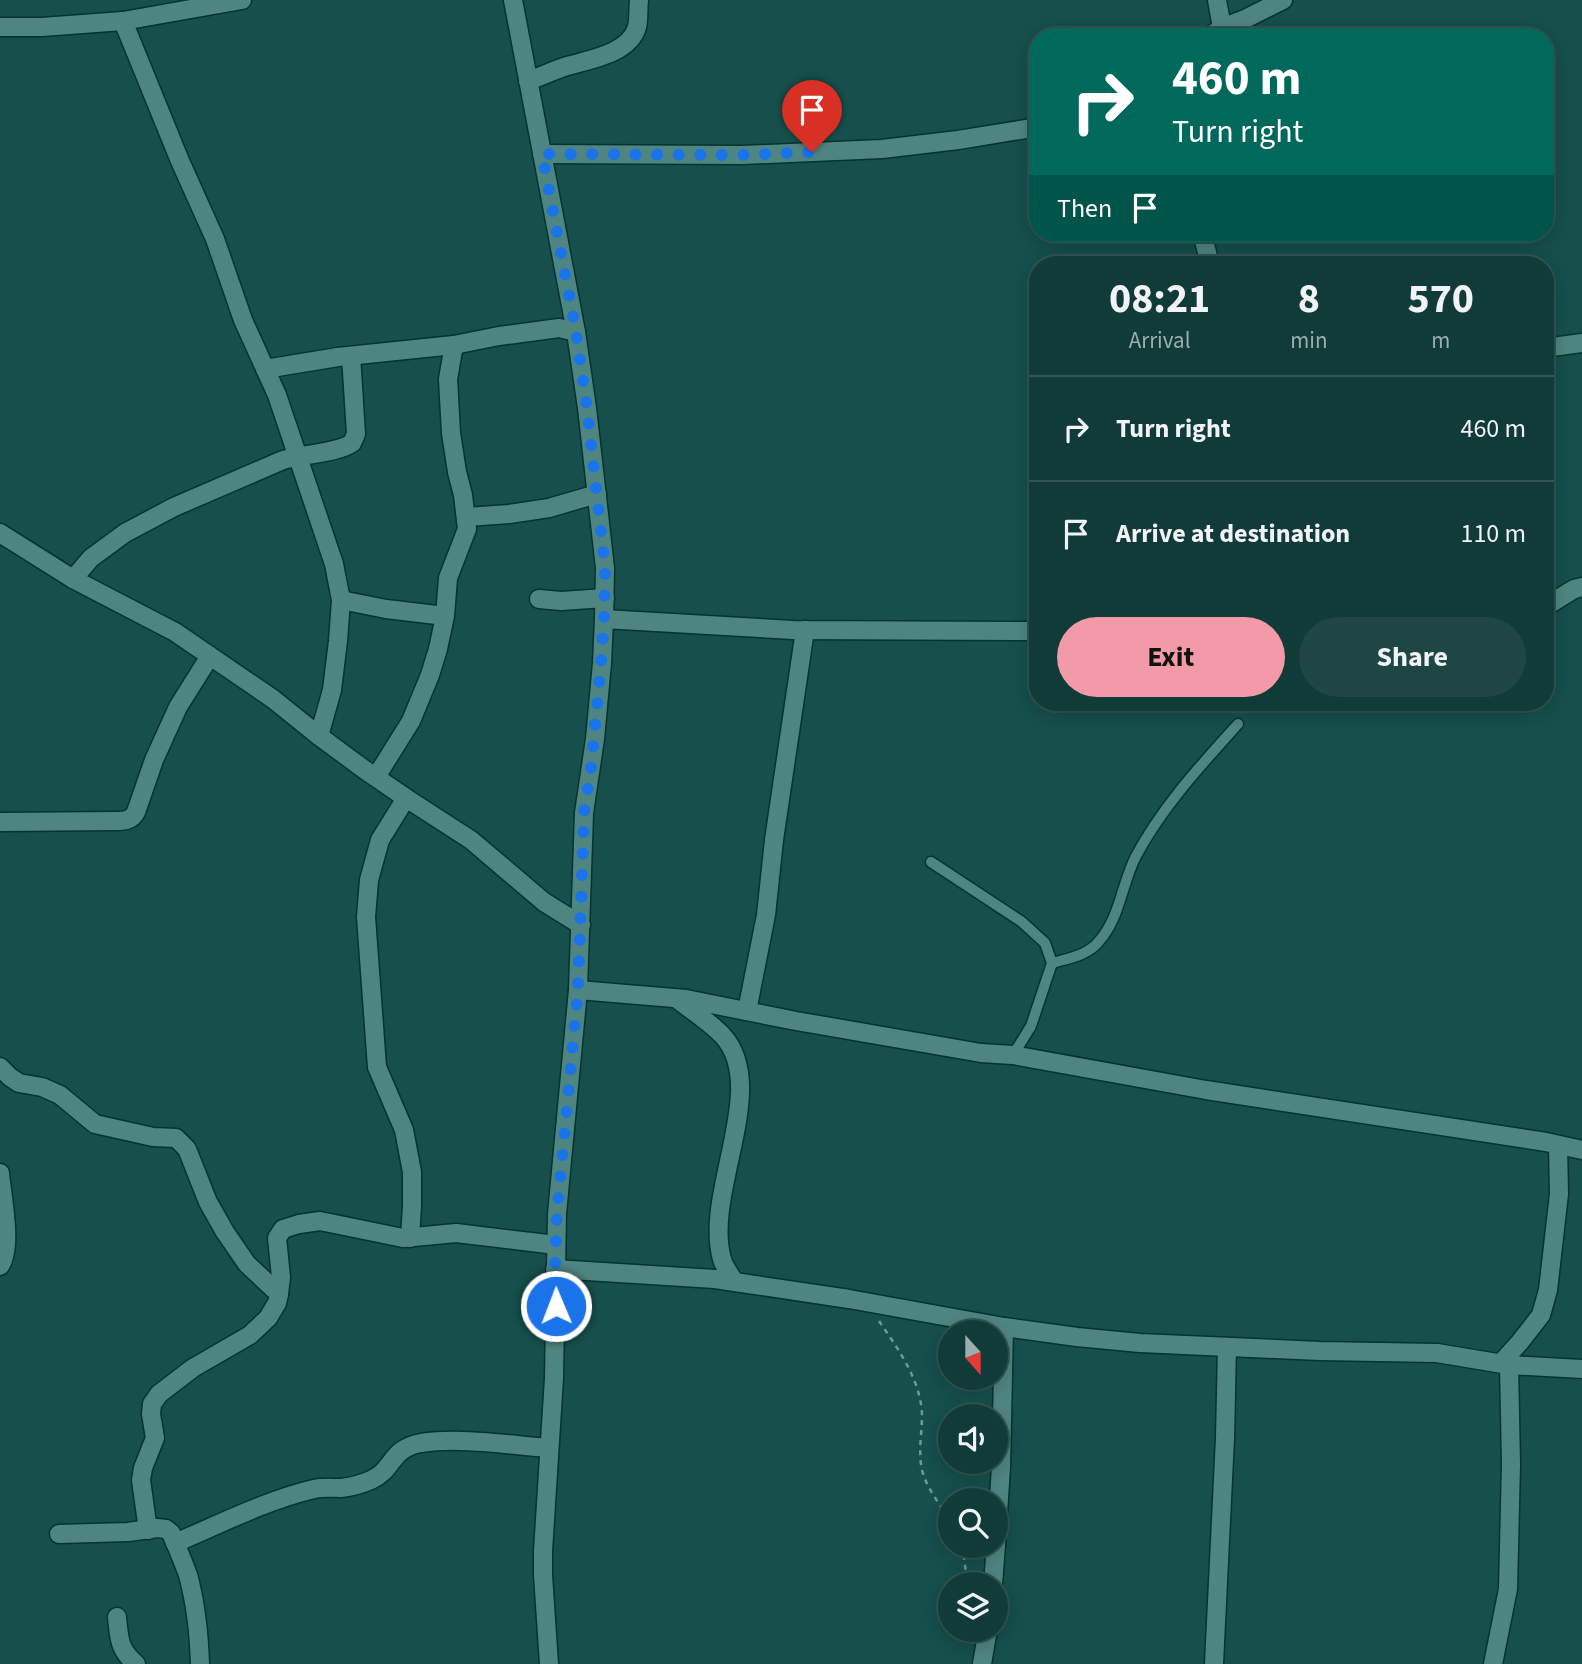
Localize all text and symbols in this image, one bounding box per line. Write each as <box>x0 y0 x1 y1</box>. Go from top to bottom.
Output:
text: 460 m <box>1172 44 1301 114</box>
icon: right <box>1057 56 1148 147</box>
pin <box>782 80 842 152</box>
icon: arrive <box>793 91 831 129</box>
text: Turn right <box>1172 109 1303 155</box>
icon: arrive <box>1126 189 1164 227</box>
text: Then <box>1057 190 1112 227</box>
text: 08:21 <box>1109 269 1210 329</box>
text: 8 <box>1298 269 1320 329</box>
text: 570 <box>1407 269 1474 329</box>
text: Arrival <box>1129 324 1191 357</box>
text: min <box>1290 324 1328 357</box>
text: m <box>1431 324 1450 357</box>
icon: right <box>1057 410 1095 448</box>
text: Turn right <box>1116 410 1231 447</box>
text: 460 m <box>1460 410 1526 447</box>
icon: arrive <box>1057 515 1095 553</box>
text: Arrive at destination <box>1116 515 1350 552</box>
text: 110 m <box>1460 515 1526 552</box>
button: Exit <box>1057 617 1285 697</box>
button: Share <box>1299 617 1526 697</box>
position arrow <box>519 1269 593 1343</box>
north arrow <box>938 1320 1008 1390</box>
map controls <box>938 1320 1008 1642</box>
button: sound <box>938 1404 1008 1474</box>
button: search <box>938 1488 1008 1558</box>
button: layers <box>938 1572 1008 1642</box>

